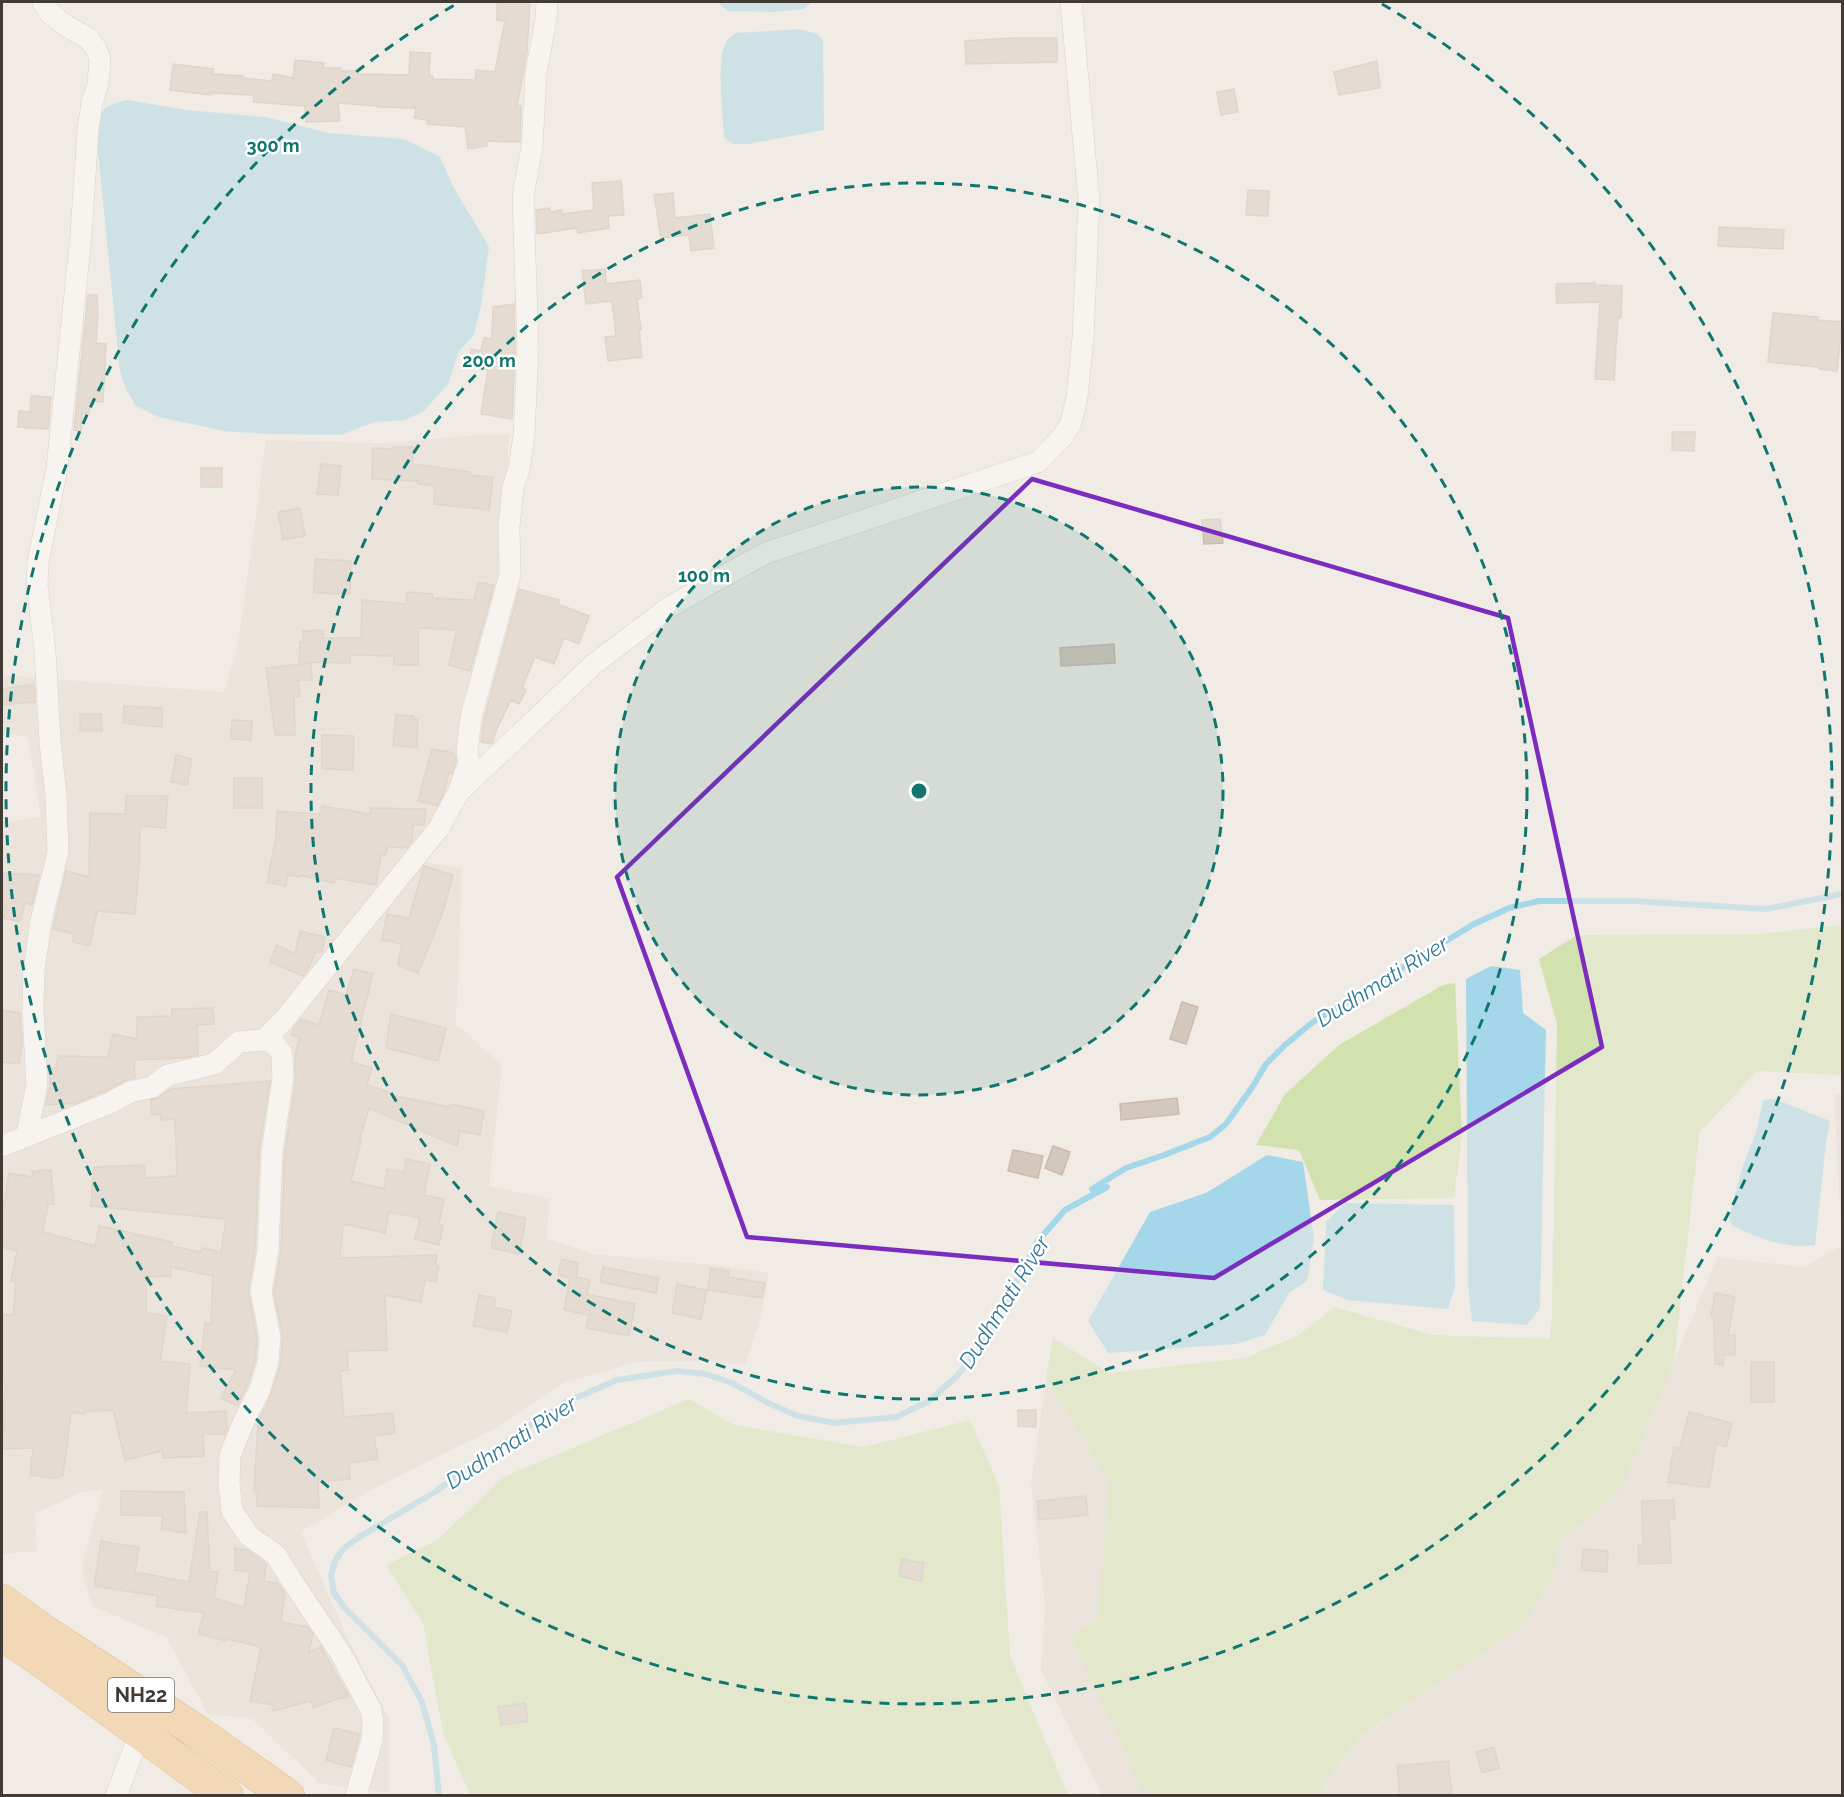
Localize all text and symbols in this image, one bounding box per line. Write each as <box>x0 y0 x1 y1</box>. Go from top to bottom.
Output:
text: 300 m <box>246 135 300 156</box>
text: 200 m <box>462 350 516 371</box>
text: 100 m <box>678 565 730 586</box>
centre of rings <box>909 781 929 801</box>
water label: Dudhmati River <box>1311 929 1454 1032</box>
water label: Dudhmati River <box>953 1230 1056 1373</box>
water label: Dudhmati River <box>441 1389 583 1494</box>
road number: NH22 <box>108 1678 174 1712</box>

